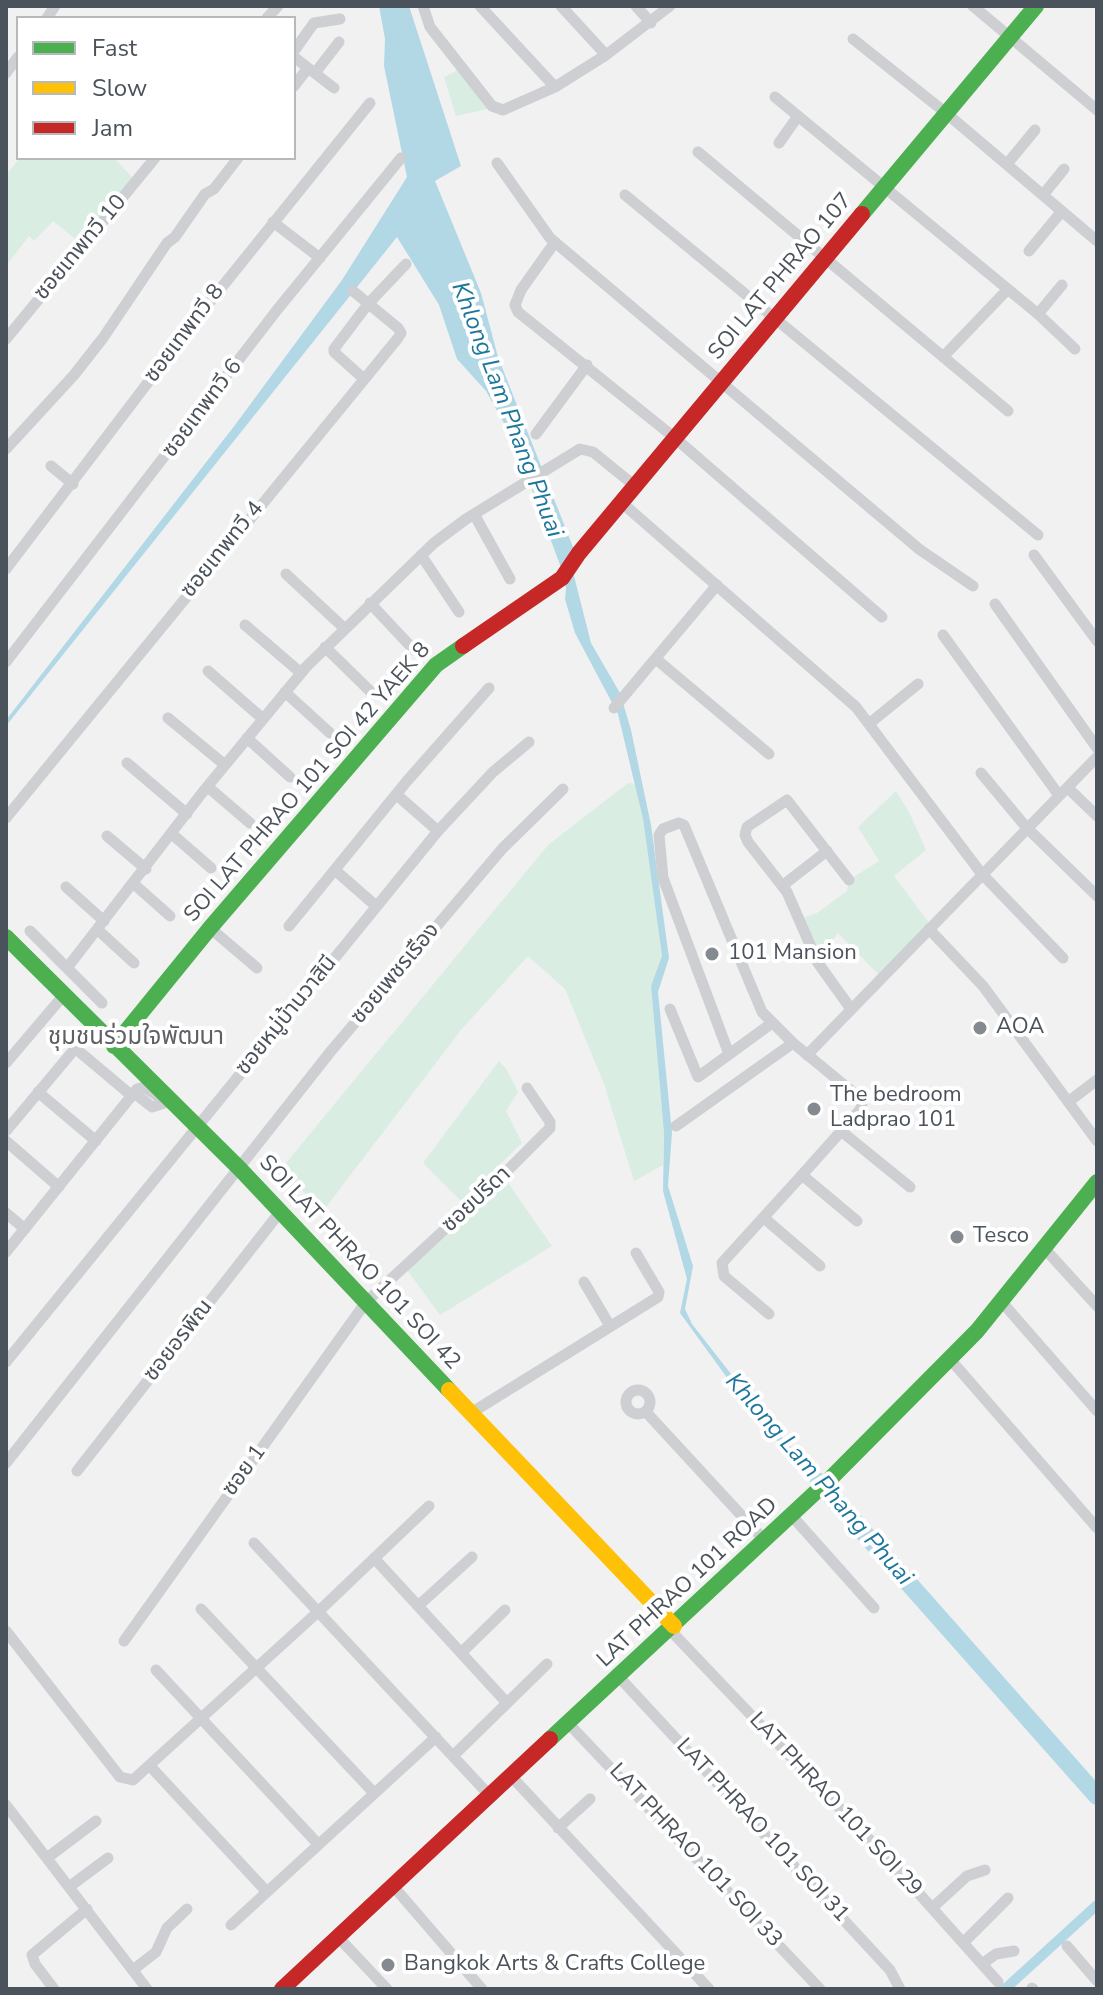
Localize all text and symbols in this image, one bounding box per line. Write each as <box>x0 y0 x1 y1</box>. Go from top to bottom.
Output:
legend <box>16 16 296 160</box>
text: Fast <box>92 32 137 64</box>
text: Slow <box>92 72 147 104</box>
text: Jam <box>92 112 133 144</box>
street label: SOI LAT PHRAO 107 <box>704 188 858 366</box>
street label: ซอยเทพทวี 10 <box>29 190 133 306</box>
water label: Khlong Lam Phang Phuai <box>444 278 568 542</box>
street label: ซอยเทพทวี 8 <box>139 280 231 388</box>
street label: ซอยเทพทวี 6 <box>157 355 249 463</box>
street label: ซอยเทพทวี 4 <box>176 497 270 603</box>
street label: SOI LAT PHRAO 101 SOI 42 YAEK 8 <box>179 638 437 928</box>
street label: ซอยเพชรเรือง <box>346 918 446 1030</box>
place label: 101 Mansion <box>728 941 857 967</box>
marker: 101 Mansion <box>703 945 721 963</box>
street label: ซอยหมู่บ้านวาสินี <box>231 951 343 1081</box>
place label: AOA <box>996 1015 1044 1041</box>
marker: AOA <box>971 1019 989 1037</box>
district label: ชุมชนร่วมใจพัฒนา <box>48 1024 224 1052</box>
place label: The bedroom Ladprao 101 <box>830 1083 961 1134</box>
marker: The bedroom Ladprao 101 <box>805 1100 823 1118</box>
street label: SOI LAT PHRAO 101 SOI 42 <box>253 1150 465 1376</box>
street label: ซอยปรีดา <box>437 1162 517 1238</box>
place label: Tesco <box>973 1224 1029 1250</box>
marker: Tesco <box>948 1228 966 1246</box>
street label: ซอยอรพิณ <box>139 1295 219 1387</box>
water label: Khlong Lam Phang Phuai <box>718 1368 918 1592</box>
street label: ซอย 1 <box>218 1440 272 1502</box>
street label: LAT PHRAO 101 ROAD <box>592 1493 784 1673</box>
street label: LAT PHRAO 101 SOI 29 <box>743 1708 927 1902</box>
street label: LAT PHRAO 101 SOI 31 <box>670 1734 854 1928</box>
street label: LAT PHRAO 101 SOI 33 <box>603 1759 787 1953</box>
place label: Bangkok Arts & Crafts College <box>404 1952 705 1978</box>
marker: Bangkok Arts & Crafts College <box>379 1956 397 1974</box>

